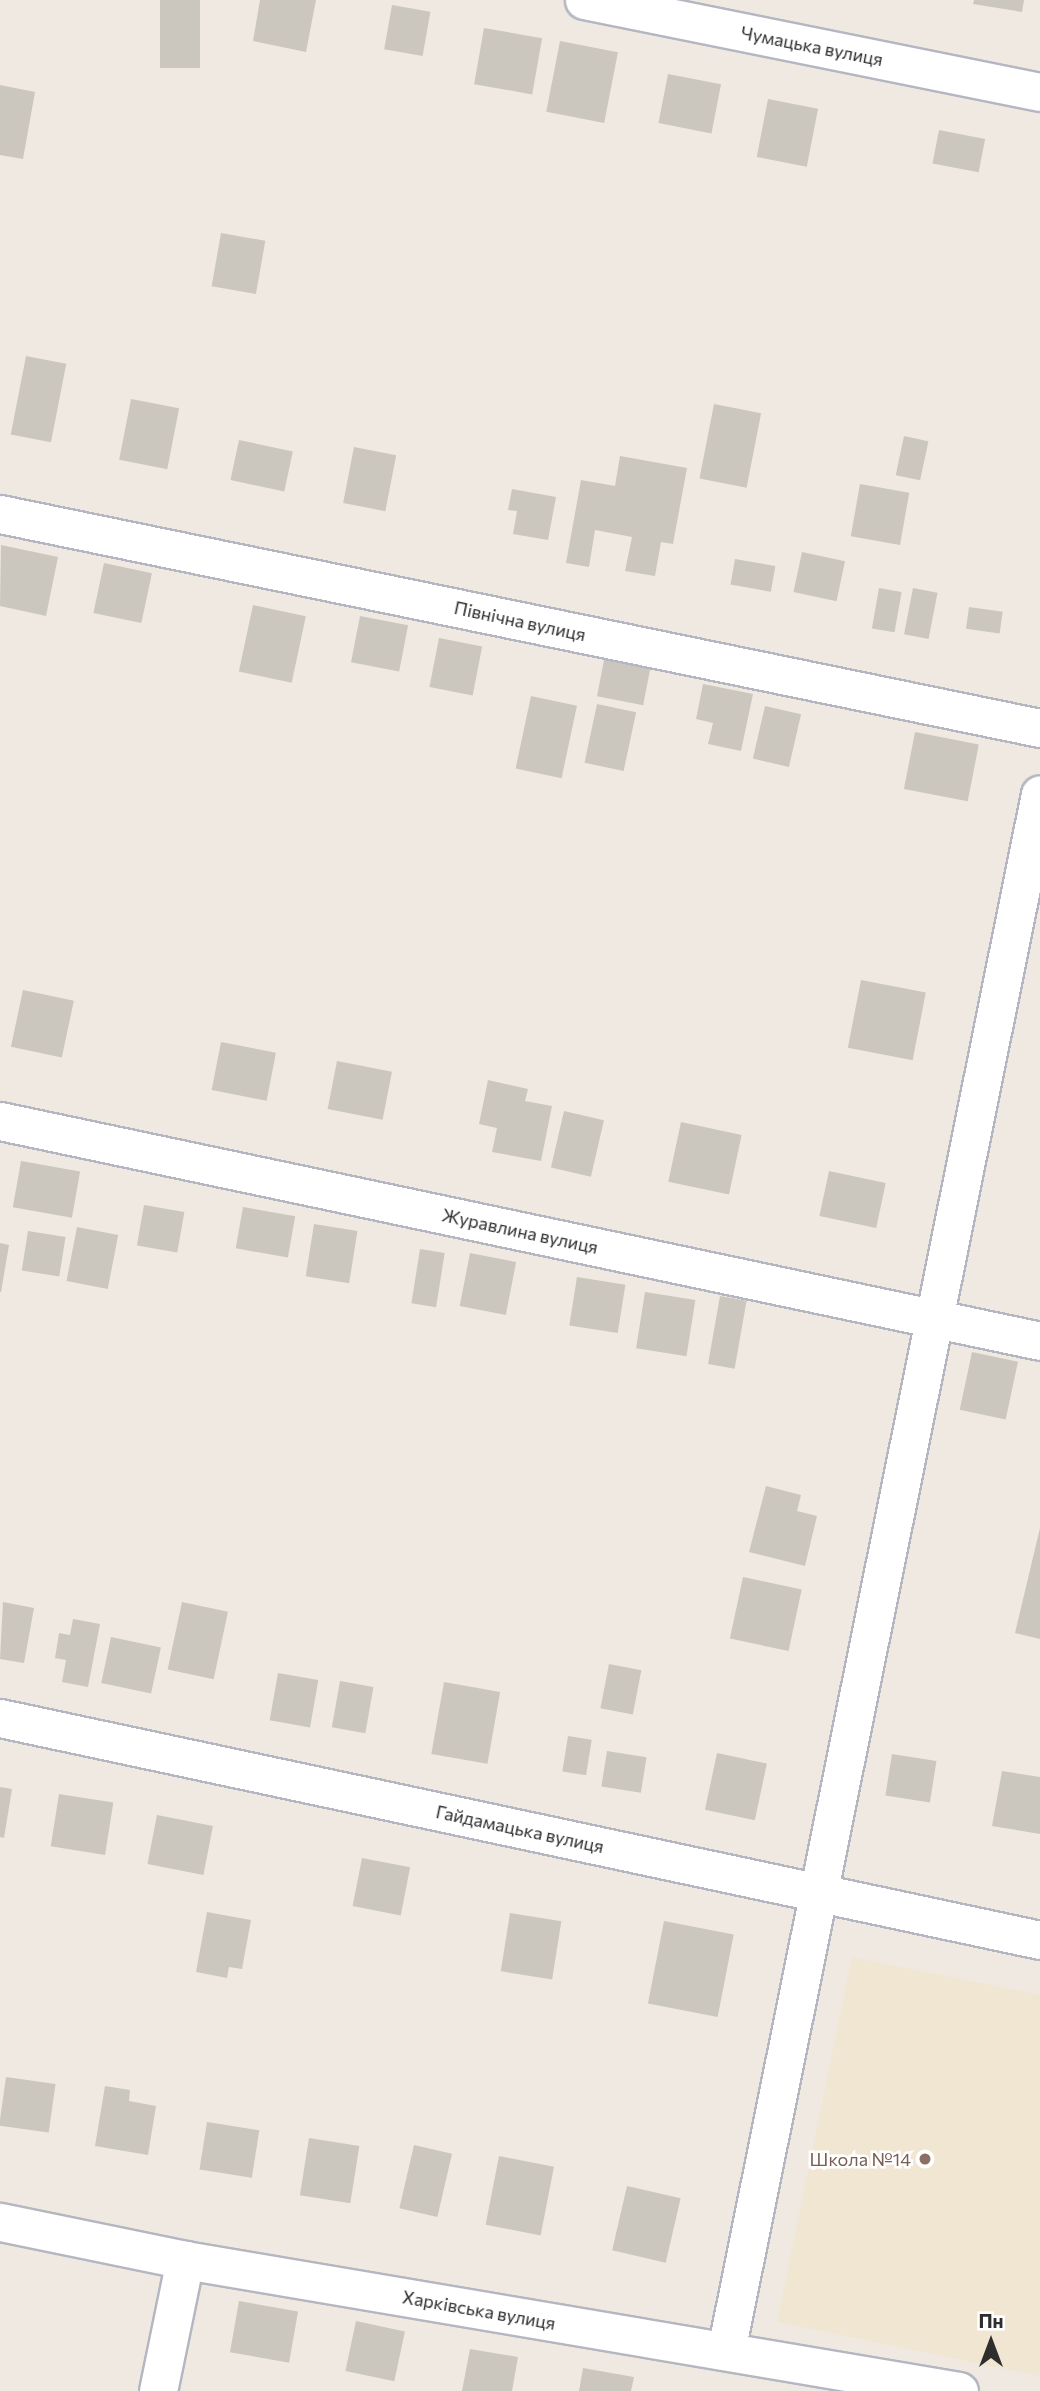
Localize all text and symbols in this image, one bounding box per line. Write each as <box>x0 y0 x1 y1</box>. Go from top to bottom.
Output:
street label: Чумацька вулиця <box>739 22 885 70</box>
street label: Північна вулиця <box>452 597 588 645</box>
street label: Журавлина вулиця <box>440 1204 600 1258</box>
street label: Гайдамацька вулиця <box>434 1801 606 1857</box>
place label: Школа №14 <box>810 2148 911 2170</box>
marker: Школа №14 <box>917 2151 933 2167</box>
street label: Харківська вулиця <box>401 2286 557 2334</box>
north arrow <box>956 2307 1026 2377</box>
text: Пн <box>978 2309 1004 2332</box>

